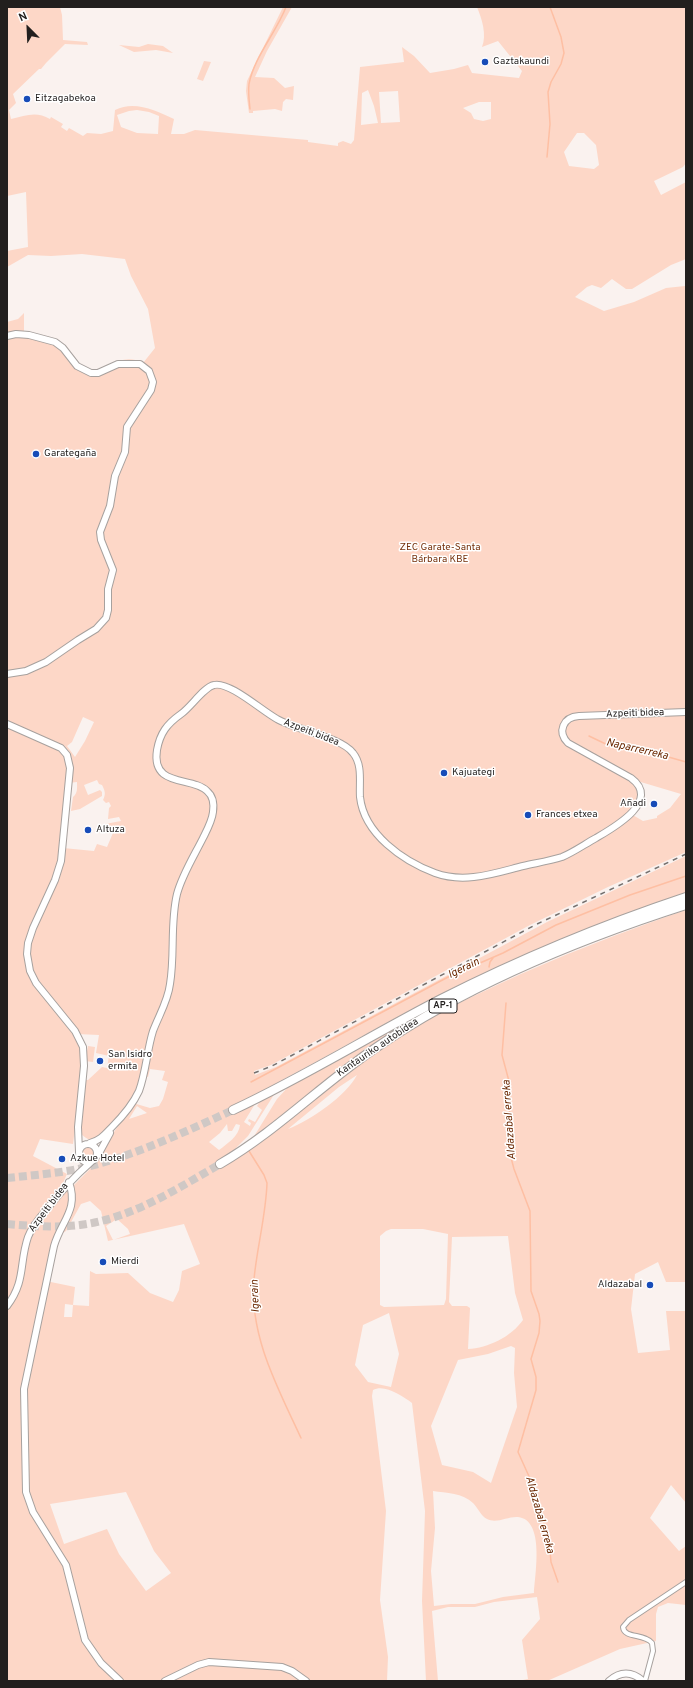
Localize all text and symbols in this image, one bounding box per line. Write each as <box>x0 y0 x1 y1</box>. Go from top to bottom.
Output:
north arrow <box>8 8 48 48</box>
text: N <box>17 9 30 25</box>
place label: Gaztakaundi <box>493 56 549 68</box>
marker: Gaztakaundi <box>480 57 490 67</box>
place label: Eitzagabekoa <box>35 93 96 105</box>
marker: Eitzagabekoa <box>22 94 32 104</box>
place label: Garategaña <box>44 448 96 460</box>
marker: Garategaña <box>31 449 41 459</box>
park label: ZEC Garate-Santa Bárbara KBE <box>400 542 480 566</box>
street label: Azpeiti bidea <box>606 707 664 721</box>
street label: Azpeiti bidea <box>282 717 340 749</box>
water label: Naparrerreka <box>605 736 669 764</box>
place label: Kajuategi <box>452 767 495 779</box>
marker: Kajuategi <box>439 768 449 778</box>
place label: Añadi <box>620 798 646 810</box>
marker: Añadi <box>649 799 659 809</box>
place label: Frances etxea <box>536 809 597 821</box>
marker: Frances etxea <box>523 810 533 820</box>
place label: Altuza <box>96 824 125 836</box>
marker: Altuza <box>83 825 93 835</box>
water label: Igerain <box>446 956 482 982</box>
road number: AP-1 <box>429 999 457 1013</box>
street label: Kantauriko autobidea <box>335 1016 421 1080</box>
place label: San Isidro ermita <box>108 1049 152 1072</box>
marker: San Isidro ermita <box>95 1056 105 1066</box>
water label: Aldazabal erreka <box>501 1080 519 1160</box>
place label: Azkue Hotel <box>70 1153 124 1165</box>
marker: Azkue Hotel <box>57 1154 67 1164</box>
street label: Azpeiti bidea <box>27 1181 71 1235</box>
place label: Mierdi <box>111 1256 139 1268</box>
marker: Mierdi <box>98 1257 108 1267</box>
water label: Igerain <box>249 1279 263 1313</box>
place label: Aldazabal <box>598 1279 642 1291</box>
marker: Aldazabal <box>645 1280 655 1290</box>
water label: Aldazabal erreka <box>522 1475 556 1555</box>

